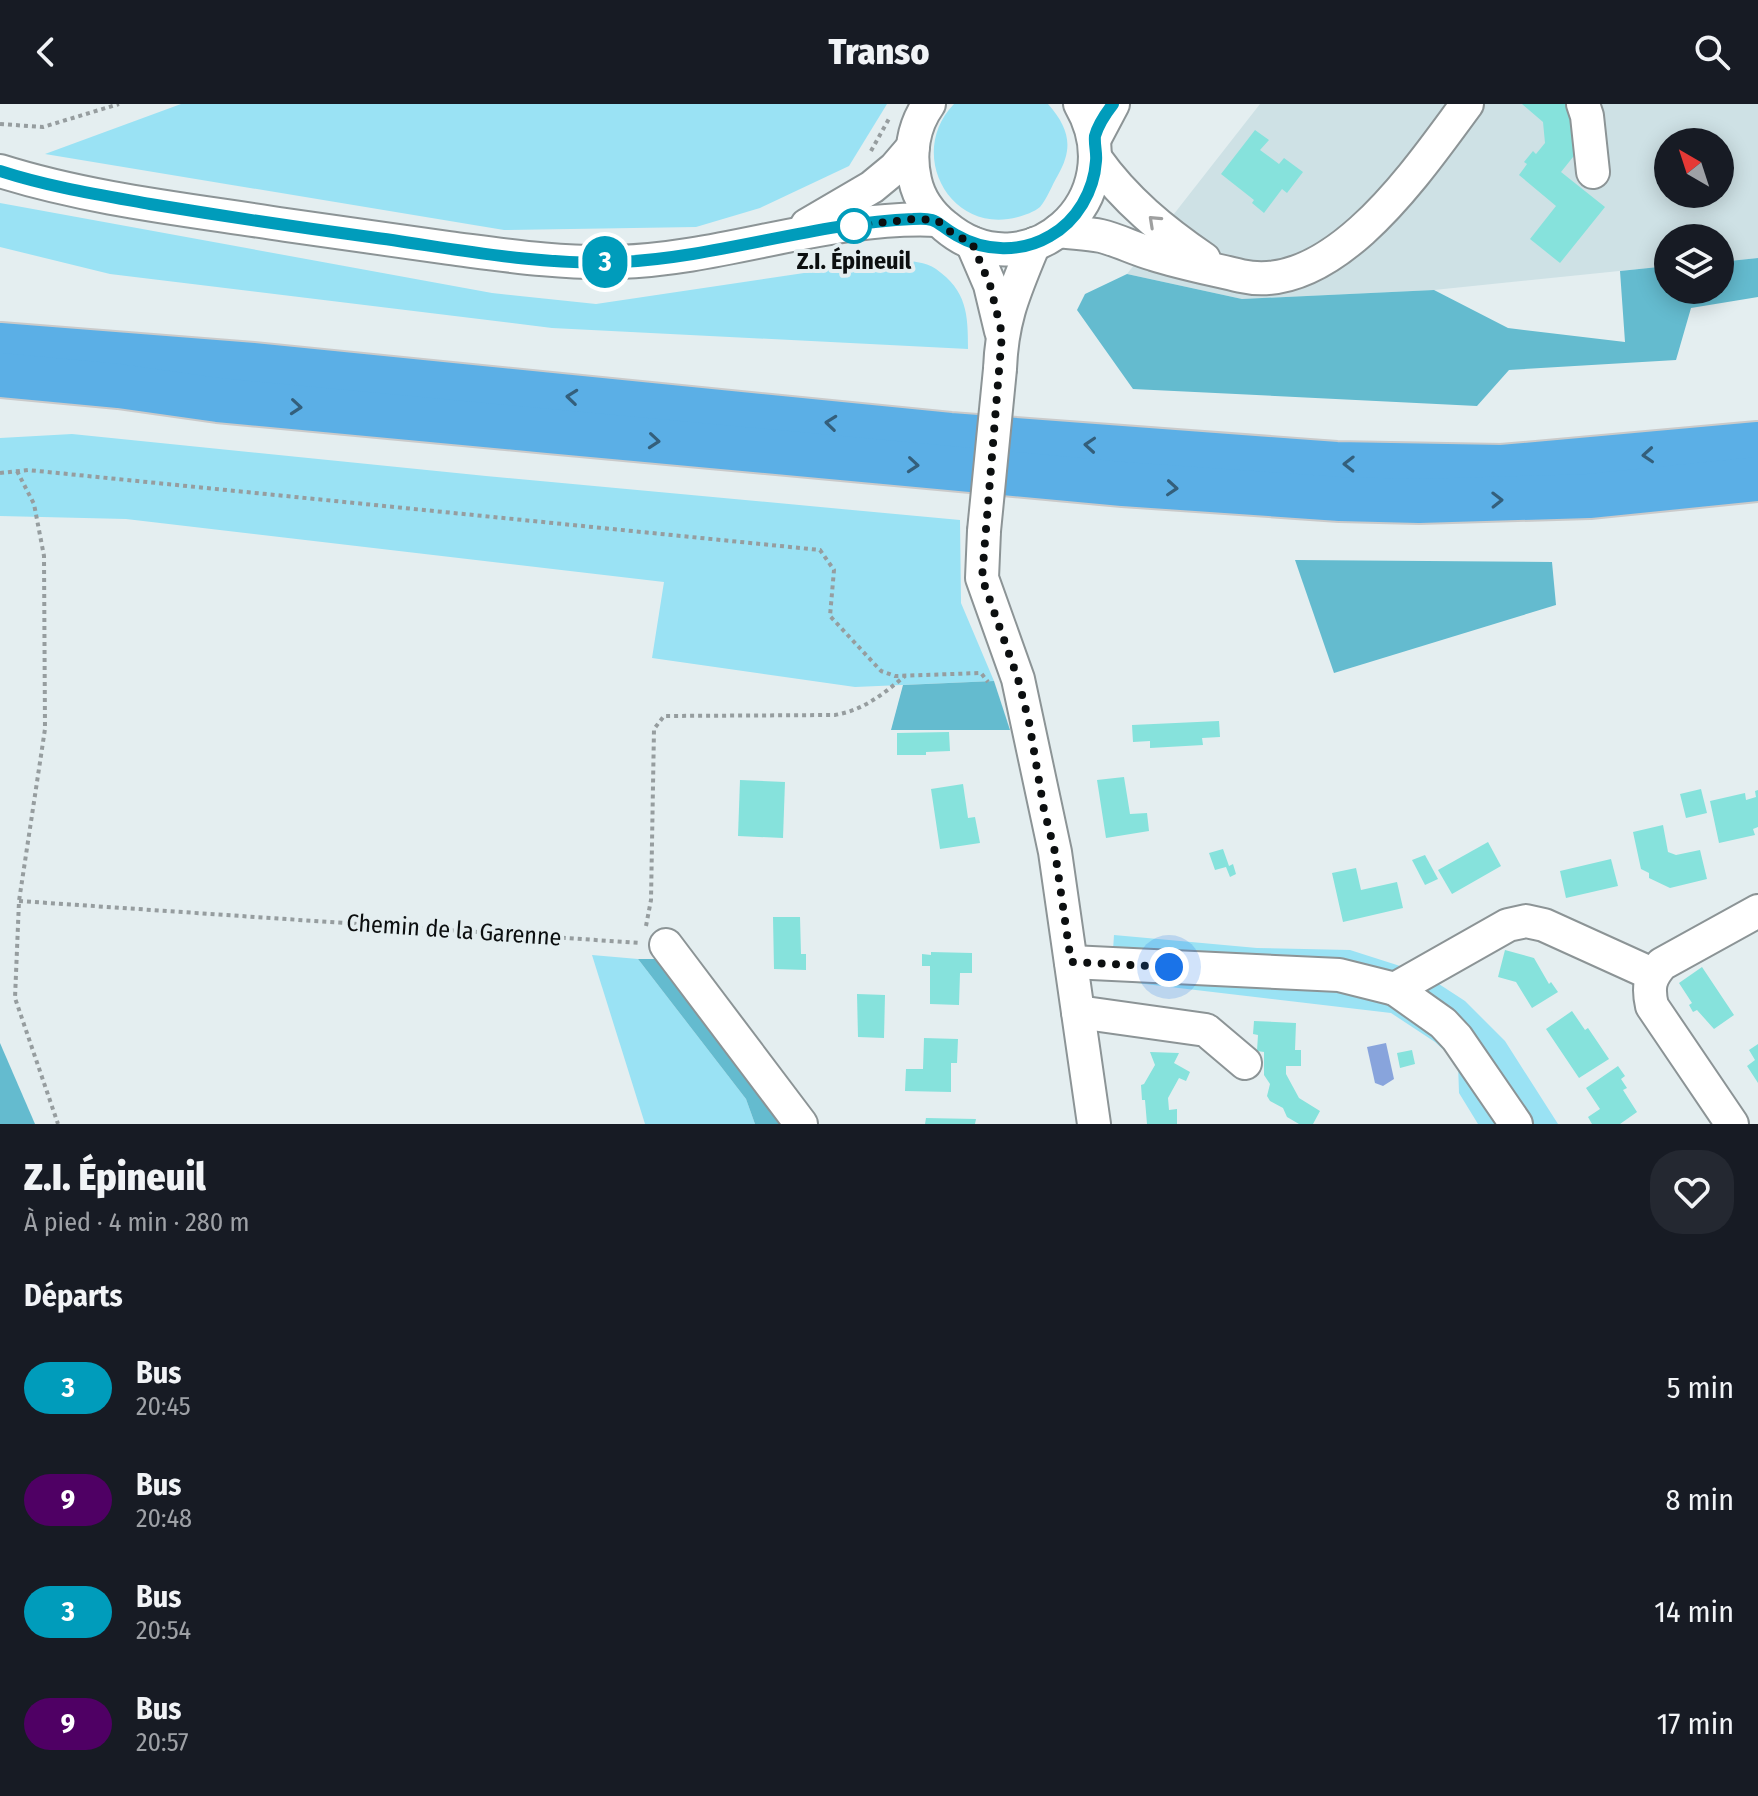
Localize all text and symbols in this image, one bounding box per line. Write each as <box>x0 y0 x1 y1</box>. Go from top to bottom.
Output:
icon: back <box>24 30 68 74</box>
text: Transo <box>828 30 930 74</box>
icon: search <box>1690 30 1734 74</box>
north arrow <box>1654 128 1734 208</box>
map controls <box>1654 128 1734 304</box>
marker: Z.I. Épineuil <box>837 209 871 243</box>
one-way arrow <box>1149 216 1163 231</box>
button: layers <box>1654 224 1734 304</box>
line badge: 3 <box>579 236 631 288</box>
text: 3 <box>598 245 612 278</box>
place label: Z.I. Épineuil <box>797 246 912 275</box>
one-way arrow <box>565 388 578 405</box>
one-way arrow <box>290 399 303 416</box>
one-way arrow <box>824 414 837 431</box>
one-way arrow <box>648 432 661 449</box>
one-way arrow <box>1083 437 1096 454</box>
one-way arrow <box>1641 446 1654 463</box>
one-way arrow <box>1342 455 1355 473</box>
one-way arrow <box>907 456 920 473</box>
one-way arrow <box>1166 479 1179 496</box>
one-way arrow <box>1491 491 1504 509</box>
street label: Chemin de la Garenne <box>346 909 562 951</box>
your location <box>1149 947 1189 987</box>
button: heart <box>1650 1150 1734 1234</box>
text: Z.I. Épineuil <box>24 1154 206 1200</box>
text: À pied · 4 min · 280 m <box>24 1207 249 1238</box>
text: Départs <box>24 1278 123 1314</box>
text: Bus <box>136 1355 181 1391</box>
text: 5 min <box>1667 1370 1734 1406</box>
text: 3 <box>61 1371 75 1404</box>
text: 20:45 <box>136 1391 191 1422</box>
text: Bus <box>136 1467 181 1503</box>
text: 8 min <box>1666 1482 1734 1518</box>
text: 9 <box>61 1483 75 1516</box>
text: 20:48 <box>136 1503 192 1534</box>
text: Bus <box>136 1579 181 1615</box>
text: 14 min <box>1654 1594 1734 1630</box>
text: 3 <box>61 1595 75 1628</box>
text: 20:54 <box>136 1615 191 1646</box>
text: Bus <box>136 1691 181 1727</box>
text: 17 min <box>1657 1706 1734 1742</box>
text: 9 <box>61 1707 75 1740</box>
text: 20:57 <box>136 1727 189 1758</box>

